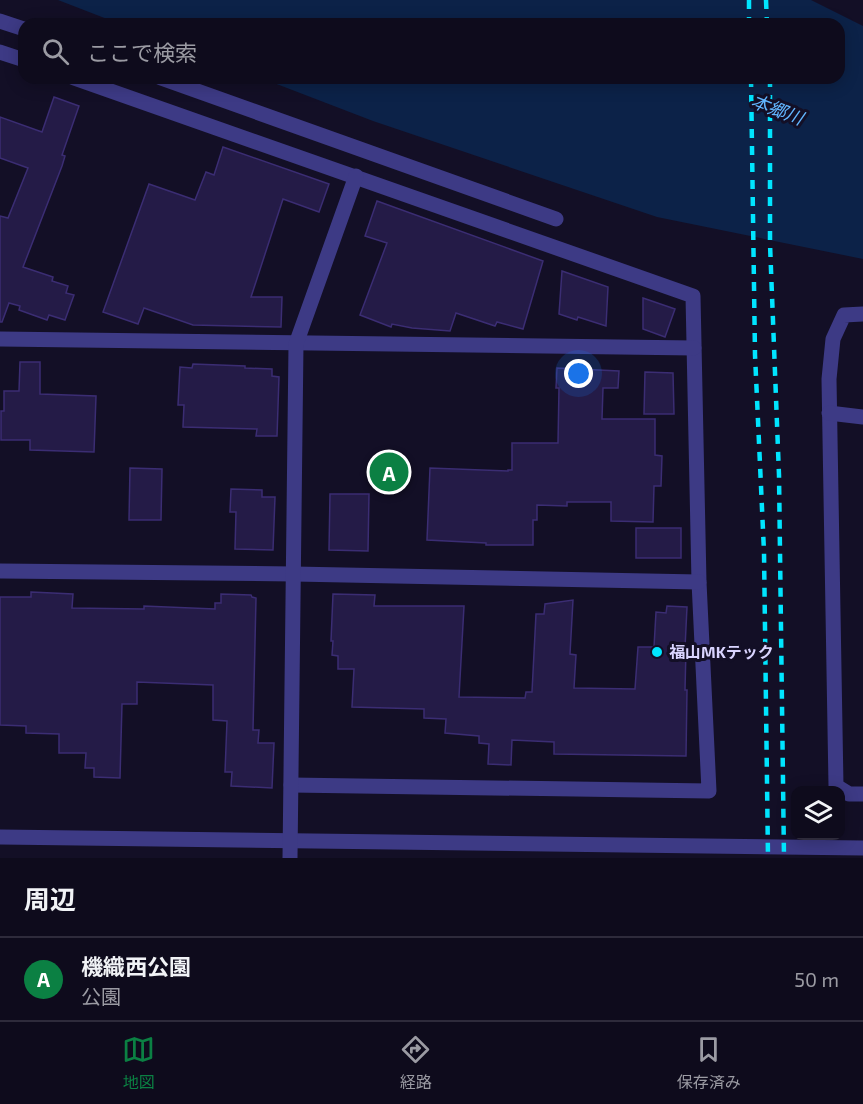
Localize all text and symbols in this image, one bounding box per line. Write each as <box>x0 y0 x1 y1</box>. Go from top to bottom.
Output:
search box <box>18 18 845 84</box>
icon: search <box>39 35 72 68</box>
text: ここで検索 <box>87 39 197 65</box>
water label: 本郷川 <box>748 89 808 130</box>
your location <box>564 359 593 388</box>
pin: A <box>370 450 408 494</box>
place label: 福山MKテック <box>669 642 774 661</box>
marker: 福山MKテック <box>650 645 664 659</box>
map controls <box>791 786 845 840</box>
button: layers <box>791 786 845 840</box>
text: 周辺 <box>24 883 76 914</box>
text: 機織西公園 <box>81 953 191 979</box>
text: A <box>37 967 50 991</box>
text: 50 m <box>794 967 839 991</box>
text: 公園 <box>81 984 121 1008</box>
tab: 地図 <box>122 1033 155 1093</box>
tab: 経路 <box>399 1033 432 1093</box>
tab: 保存済み <box>677 1033 741 1093</box>

